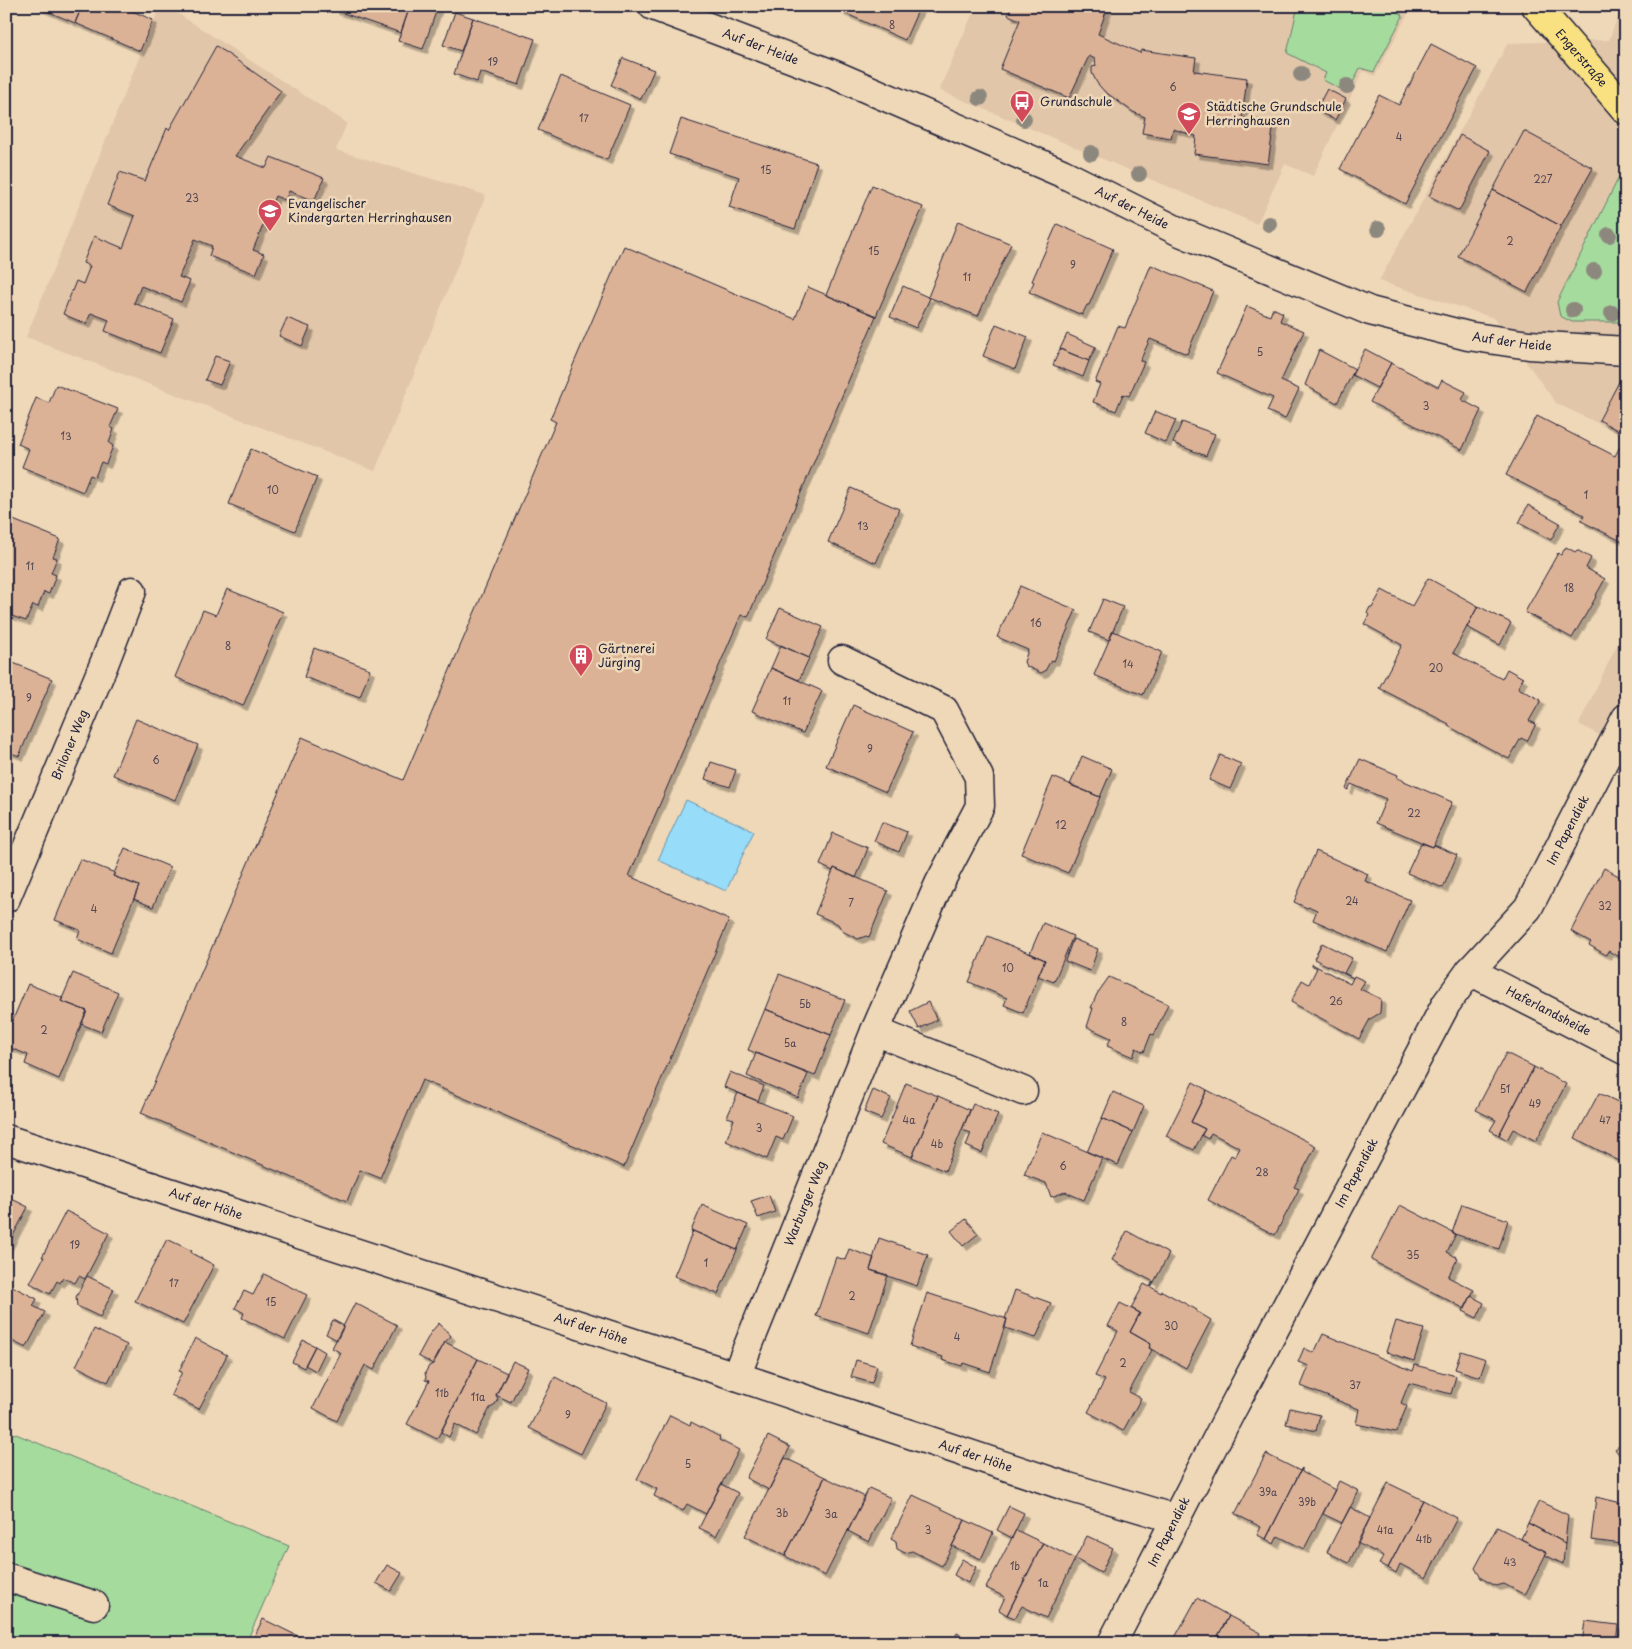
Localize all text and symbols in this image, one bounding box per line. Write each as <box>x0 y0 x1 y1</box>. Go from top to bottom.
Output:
house number: 8 <box>889 17 895 32</box>
street label: Auf der Heide <box>720 23 801 68</box>
street label: Engerstraße <box>1552 25 1612 90</box>
house number: 19 <box>488 54 498 69</box>
house number: 6 <box>1169 79 1177 94</box>
bus stop icon: Grundschule <box>1009 89 1035 123</box>
place label: Grundschule <box>1040 92 1113 110</box>
place label: Städtische Grundschule Herringhausen <box>1206 97 1342 129</box>
school or university icon: Städtische Grundschule Herringhausen <box>1176 101 1202 135</box>
house number: 17 <box>579 110 590 125</box>
house number: 4 <box>1396 129 1403 144</box>
house number: 15 <box>761 162 771 177</box>
house number: 227 <box>1534 171 1553 186</box>
street label: Auf der Heide <box>1093 181 1172 233</box>
house number: 23 <box>185 190 199 205</box>
place label: Evangelischer Kindergarten Herringhausen <box>288 194 452 226</box>
school or university icon: Evangelischer Kindergarten Herringhausen <box>257 198 283 232</box>
house number: 2 <box>1506 233 1514 248</box>
house number: 15 <box>869 243 879 258</box>
house number: 9 <box>1070 257 1076 272</box>
house number: 11 <box>963 269 971 284</box>
street label: Auf der Heide <box>1471 327 1552 354</box>
house number: 5 <box>1257 344 1263 359</box>
house number: 3 <box>1423 398 1429 413</box>
house number: 13 <box>60 428 72 443</box>
house number: 10 <box>267 482 279 497</box>
house number: 1 <box>1584 487 1588 502</box>
house number: 13 <box>857 518 869 533</box>
house number: 11 <box>26 558 34 573</box>
house number: 18 <box>1564 580 1574 595</box>
house number: 16 <box>1030 615 1042 630</box>
house number: 8 <box>225 638 231 653</box>
place label: Gärtnerei Jürging <box>598 639 655 671</box>
building icon: Gärtnerei Jürging <box>568 643 594 677</box>
house number: 14 <box>1122 656 1134 671</box>
house number: 20 <box>1429 660 1443 675</box>
house number: 9 <box>26 690 32 705</box>
house number: 11 <box>783 693 791 708</box>
street label: Briloner Weg <box>46 706 92 783</box>
house number: 9 <box>867 741 873 756</box>
house number: 6 <box>152 752 160 767</box>
street label: Im Papendiek <box>1542 792 1593 868</box>
house number: 22 <box>1407 805 1421 820</box>
house number: 12 <box>1055 817 1067 832</box>
house number: 24 <box>1345 893 1359 908</box>
house number: 7 <box>848 895 854 910</box>
house number: 32 <box>1598 898 1612 913</box>
house number: 4 <box>91 901 98 916</box>
house number: 10 <box>1002 960 1014 975</box>
street label: Haferlandsheide <box>1503 981 1594 1040</box>
house number: 26 <box>1329 993 1343 1008</box>
house number: 5b <box>799 996 811 1011</box>
house number: 8 <box>1121 1014 1127 1029</box>
house number: 2 <box>40 1022 48 1037</box>
house number: 5a <box>784 1035 797 1050</box>
house number: 51 <box>1500 1081 1510 1096</box>
house number: 49 <box>1529 1096 1541 1111</box>
house number: 4a <box>903 1112 916 1127</box>
house number: 47 <box>1599 1112 1612 1127</box>
house number: 3 <box>756 1120 762 1135</box>
street label: Im Papendiek <box>1330 1134 1382 1211</box>
house number: 4b <box>931 1136 943 1151</box>
street label: Warburger Weg <box>779 1158 830 1248</box>
house number: 6 <box>1059 1158 1067 1173</box>
house number: 28 <box>1255 1164 1269 1179</box>
street label: Auf der Höhe <box>167 1183 245 1223</box>
house number: 19 <box>70 1237 80 1252</box>
house number: 35 <box>1407 1247 1419 1262</box>
house number: 1 <box>704 1255 708 1270</box>
house number: 17 <box>169 1275 180 1290</box>
house number: 2 <box>848 1288 856 1303</box>
house number: 15 <box>266 1294 276 1309</box>
street label: Auf der Höhe <box>552 1308 630 1348</box>
house number: 30 <box>1164 1318 1178 1333</box>
house number: 4 <box>954 1329 961 1344</box>
house number: 2 <box>1119 1355 1127 1370</box>
house number: 37 <box>1349 1377 1362 1392</box>
house number: 11b <box>435 1385 449 1400</box>
house number: 11a <box>471 1389 486 1404</box>
house number: 9 <box>565 1407 571 1422</box>
street label: Auf der Höhe <box>937 1434 1015 1476</box>
house number: 5 <box>685 1456 691 1471</box>
house number: 39a <box>1259 1484 1278 1499</box>
street label: Im Papendiek <box>1143 1493 1194 1570</box>
house number: 39b <box>1298 1494 1316 1509</box>
house number: 3b <box>776 1505 788 1520</box>
house number: 3a <box>825 1506 838 1521</box>
house number: 3 <box>925 1522 931 1537</box>
house number: 41a <box>1377 1522 1394 1537</box>
house number: 41b <box>1416 1531 1432 1546</box>
house number: 43 <box>1504 1554 1517 1569</box>
house number: 1b <box>1010 1558 1020 1573</box>
house number: 1a <box>1038 1575 1049 1590</box>

